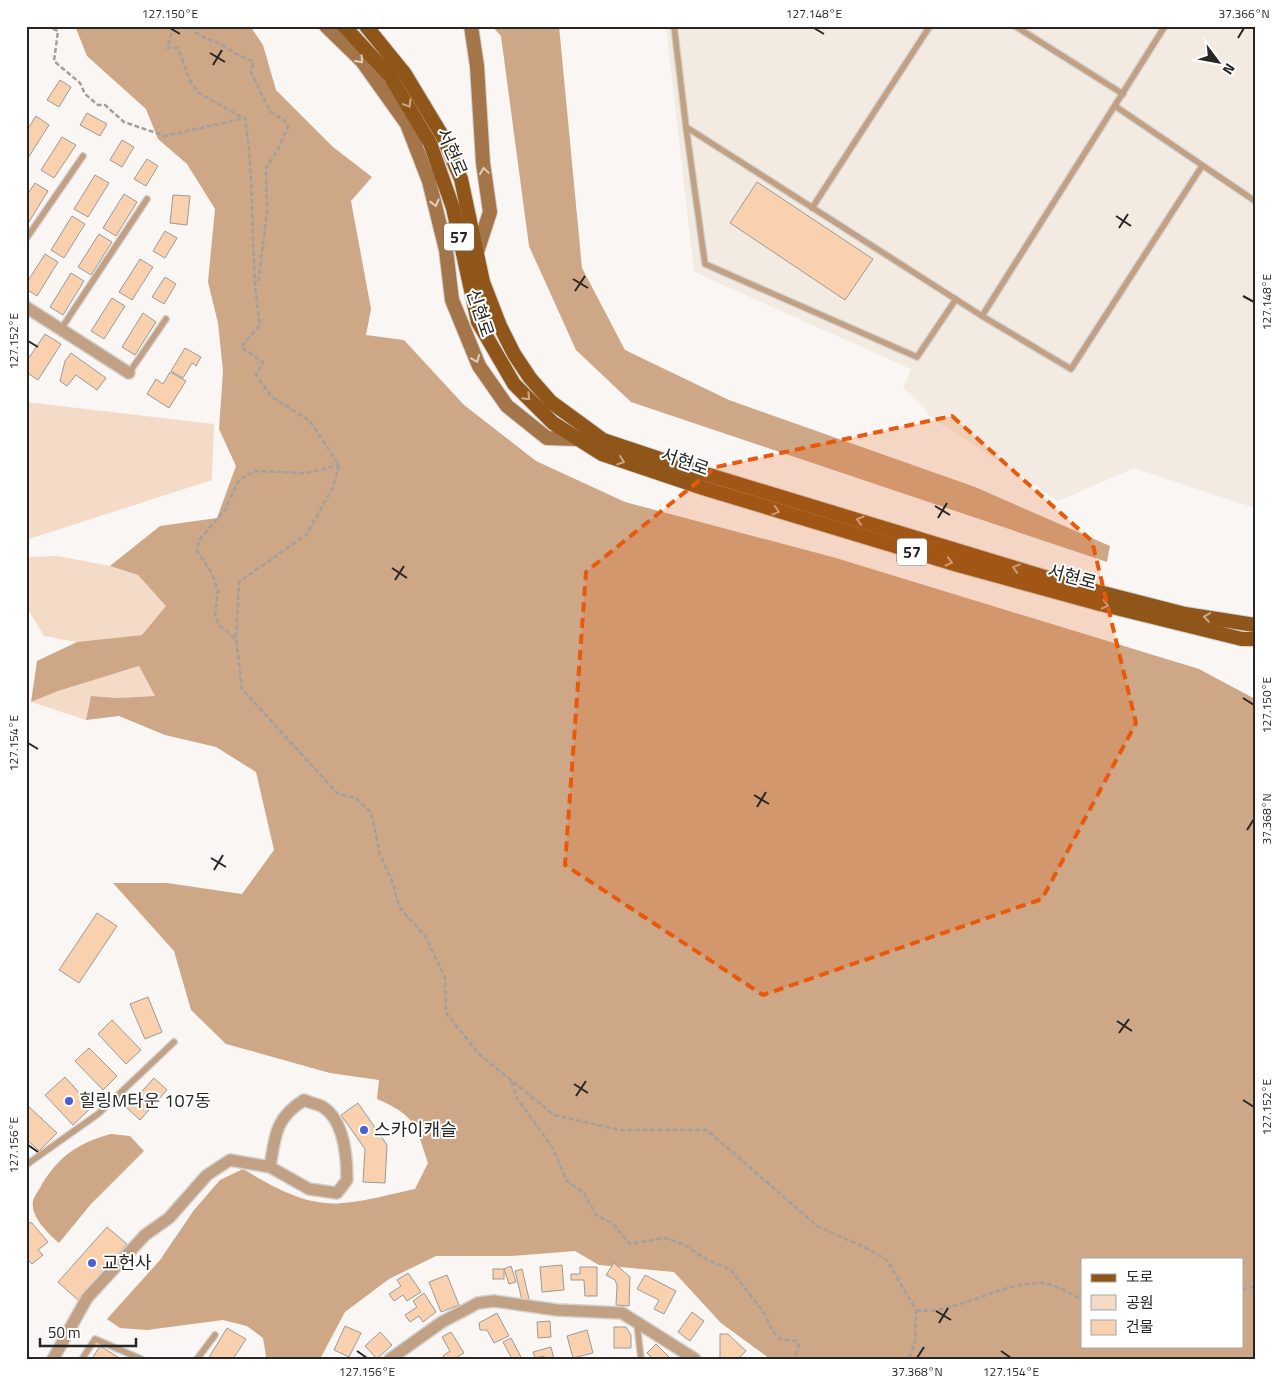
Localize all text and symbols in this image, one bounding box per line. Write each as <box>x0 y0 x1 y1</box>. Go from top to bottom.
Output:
text: 127.150°E <box>142 4 198 23</box>
text: 127.148°E <box>786 4 842 23</box>
text: 37.366°N <box>1218 4 1270 23</box>
north arrow <box>1194 38 1244 88</box>
one-way arrow <box>354 55 363 64</box>
text: N <box>1218 59 1241 79</box>
one-way arrow <box>401 99 411 108</box>
street label: 서현로 <box>430 124 475 180</box>
one-way arrow <box>479 166 490 174</box>
one-way arrow <box>429 198 440 207</box>
road number: 57 <box>444 223 474 250</box>
text: 127.148°E <box>1257 274 1276 330</box>
street label: 신현로 <box>460 285 501 341</box>
text: 127.152°E <box>4 313 23 369</box>
one-way arrow <box>470 354 480 363</box>
one-way arrow <box>521 391 530 400</box>
street label: 서현로 <box>657 441 713 482</box>
one-way arrow <box>617 455 625 465</box>
one-way arrow <box>771 505 780 515</box>
one-way arrow <box>857 516 865 526</box>
road number: 57 <box>897 538 927 566</box>
one-way arrow <box>944 557 952 567</box>
street label: 서현로 <box>1045 557 1100 596</box>
one-way arrow <box>1012 564 1020 574</box>
one-way arrow <box>1101 599 1110 610</box>
one-way arrow <box>1202 613 1211 623</box>
text: 127.150°E <box>1257 677 1276 733</box>
text: 127.154°E <box>4 715 23 771</box>
text: 37.368°N <box>1257 793 1276 845</box>
text: 127.152°E <box>1257 1079 1276 1135</box>
place label: 힐링M타운 107동 <box>79 1087 211 1114</box>
marker: 힐링M타운 107동 <box>63 1095 75 1107</box>
place label: 스카이캐슬 <box>374 1116 457 1143</box>
text: 127.156°E <box>4 1117 23 1173</box>
marker: 스카이캐슬 <box>358 1124 370 1136</box>
place label: 교헌사 <box>102 1249 152 1276</box>
marker: 교헌사 <box>86 1257 98 1269</box>
legend <box>1081 1258 1244 1348</box>
text: 도로 <box>1126 1265 1154 1288</box>
text: 공원 <box>1126 1291 1154 1314</box>
scale bar <box>40 1315 136 1347</box>
text: 건물 <box>1126 1315 1154 1338</box>
text: 50 m <box>48 1321 81 1344</box>
text: 127.156°E <box>339 1362 395 1381</box>
text: 37.368°N <box>891 1362 943 1381</box>
text: 127.154°E <box>983 1362 1039 1381</box>

